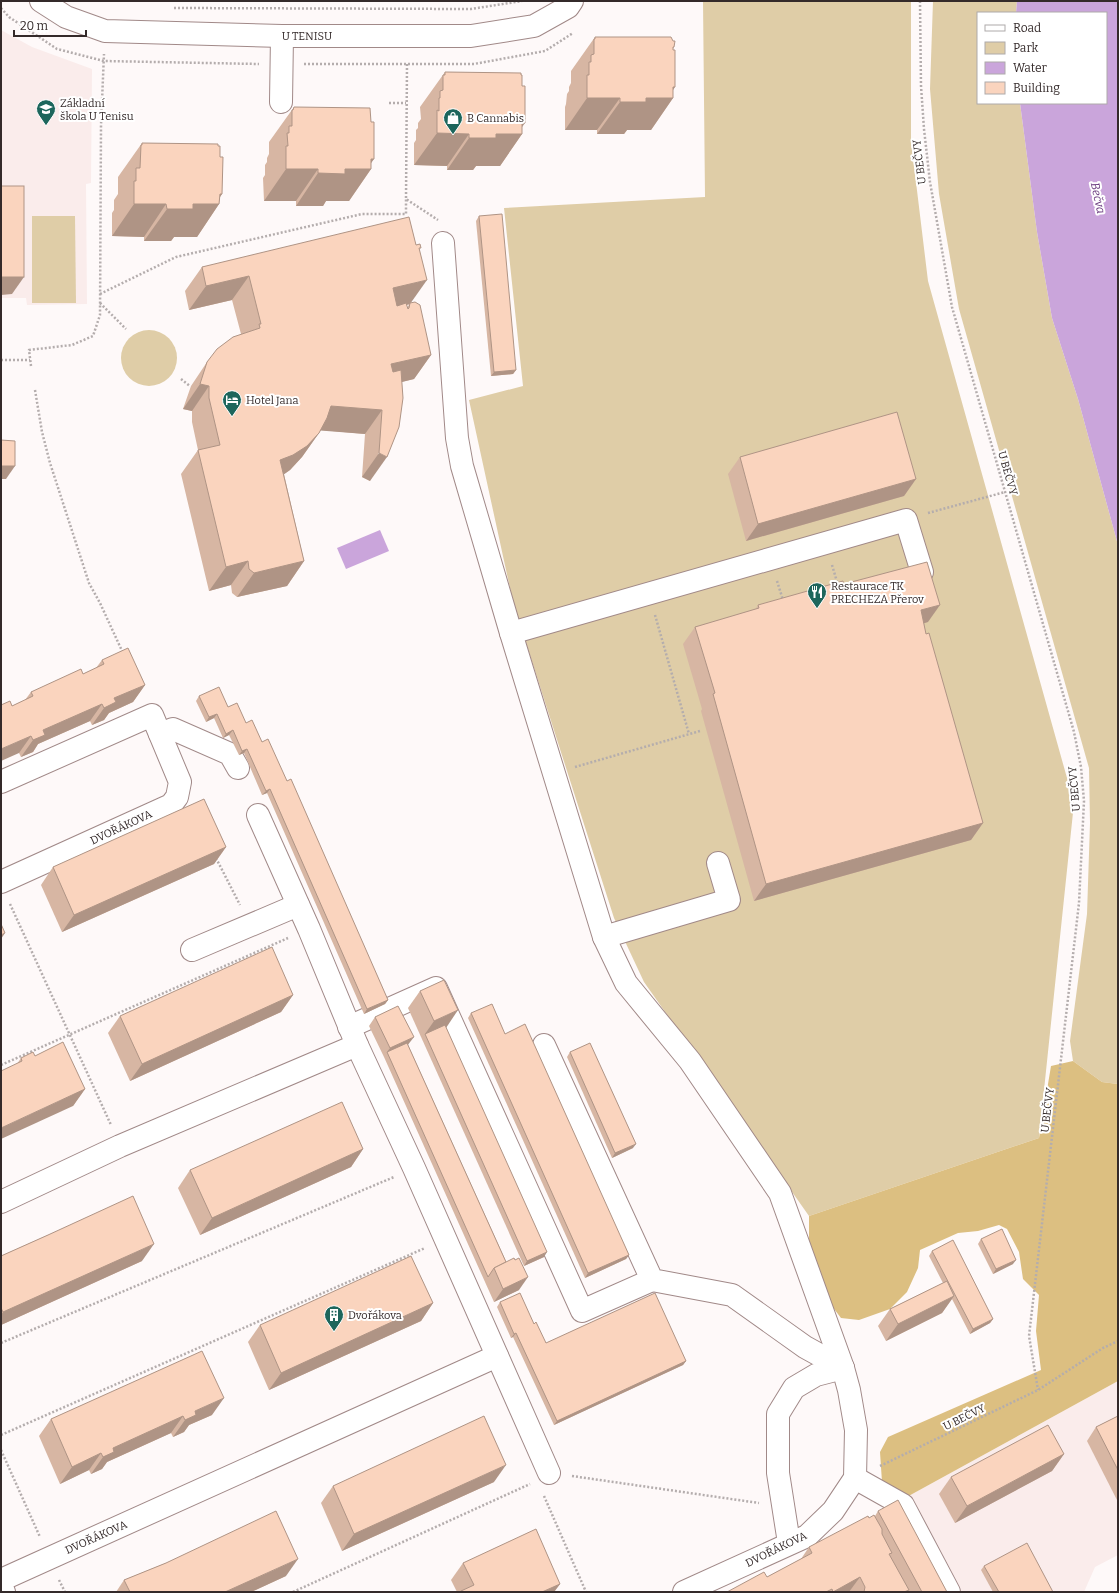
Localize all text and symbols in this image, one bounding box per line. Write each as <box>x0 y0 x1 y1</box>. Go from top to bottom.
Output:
scale bar <box>14 12 86 38</box>
legend <box>977 12 1107 104</box>
text: 20 m <box>20 19 49 33</box>
text: Road <box>1013 21 1041 35</box>
street label: U TENISU <box>282 30 332 43</box>
text: Park <box>1013 41 1039 55</box>
text: Water <box>1013 61 1048 75</box>
text: Building <box>1013 81 1060 95</box>
place label: Základní škola U Tenisu <box>60 97 134 123</box>
school or university icon: Základní škola U Tenisu <box>35 98 57 126</box>
shop icon: B Cannabis <box>442 107 464 135</box>
place label: B Cannabis <box>467 112 524 125</box>
street label: U BEČVY <box>909 138 929 185</box>
water label: Bečva <box>1088 181 1108 215</box>
hotel icon: Hotel Jana <box>221 389 243 417</box>
place label: Hotel Jana <box>246 394 299 407</box>
street label: U BEČVY <box>995 449 1021 498</box>
place label: Restaurace TK PRECHEZA Přerov <box>831 580 924 606</box>
restaurant icon: Restaurace TK PRECHEZA Přerov <box>806 581 828 609</box>
street label: U BEČVY <box>1065 765 1083 812</box>
street label: DVOŘÁKOVA <box>88 807 154 847</box>
street label: U BEČVY <box>1037 1086 1057 1133</box>
building icon: Dvořákova <box>323 1304 345 1332</box>
place label: Dvořákova <box>348 1309 402 1322</box>
street label: U BEČVY <box>941 1400 988 1433</box>
street label: DVOŘÁKOVA <box>63 1517 129 1557</box>
street label: DVOŘÁKOVA <box>743 1528 809 1570</box>

